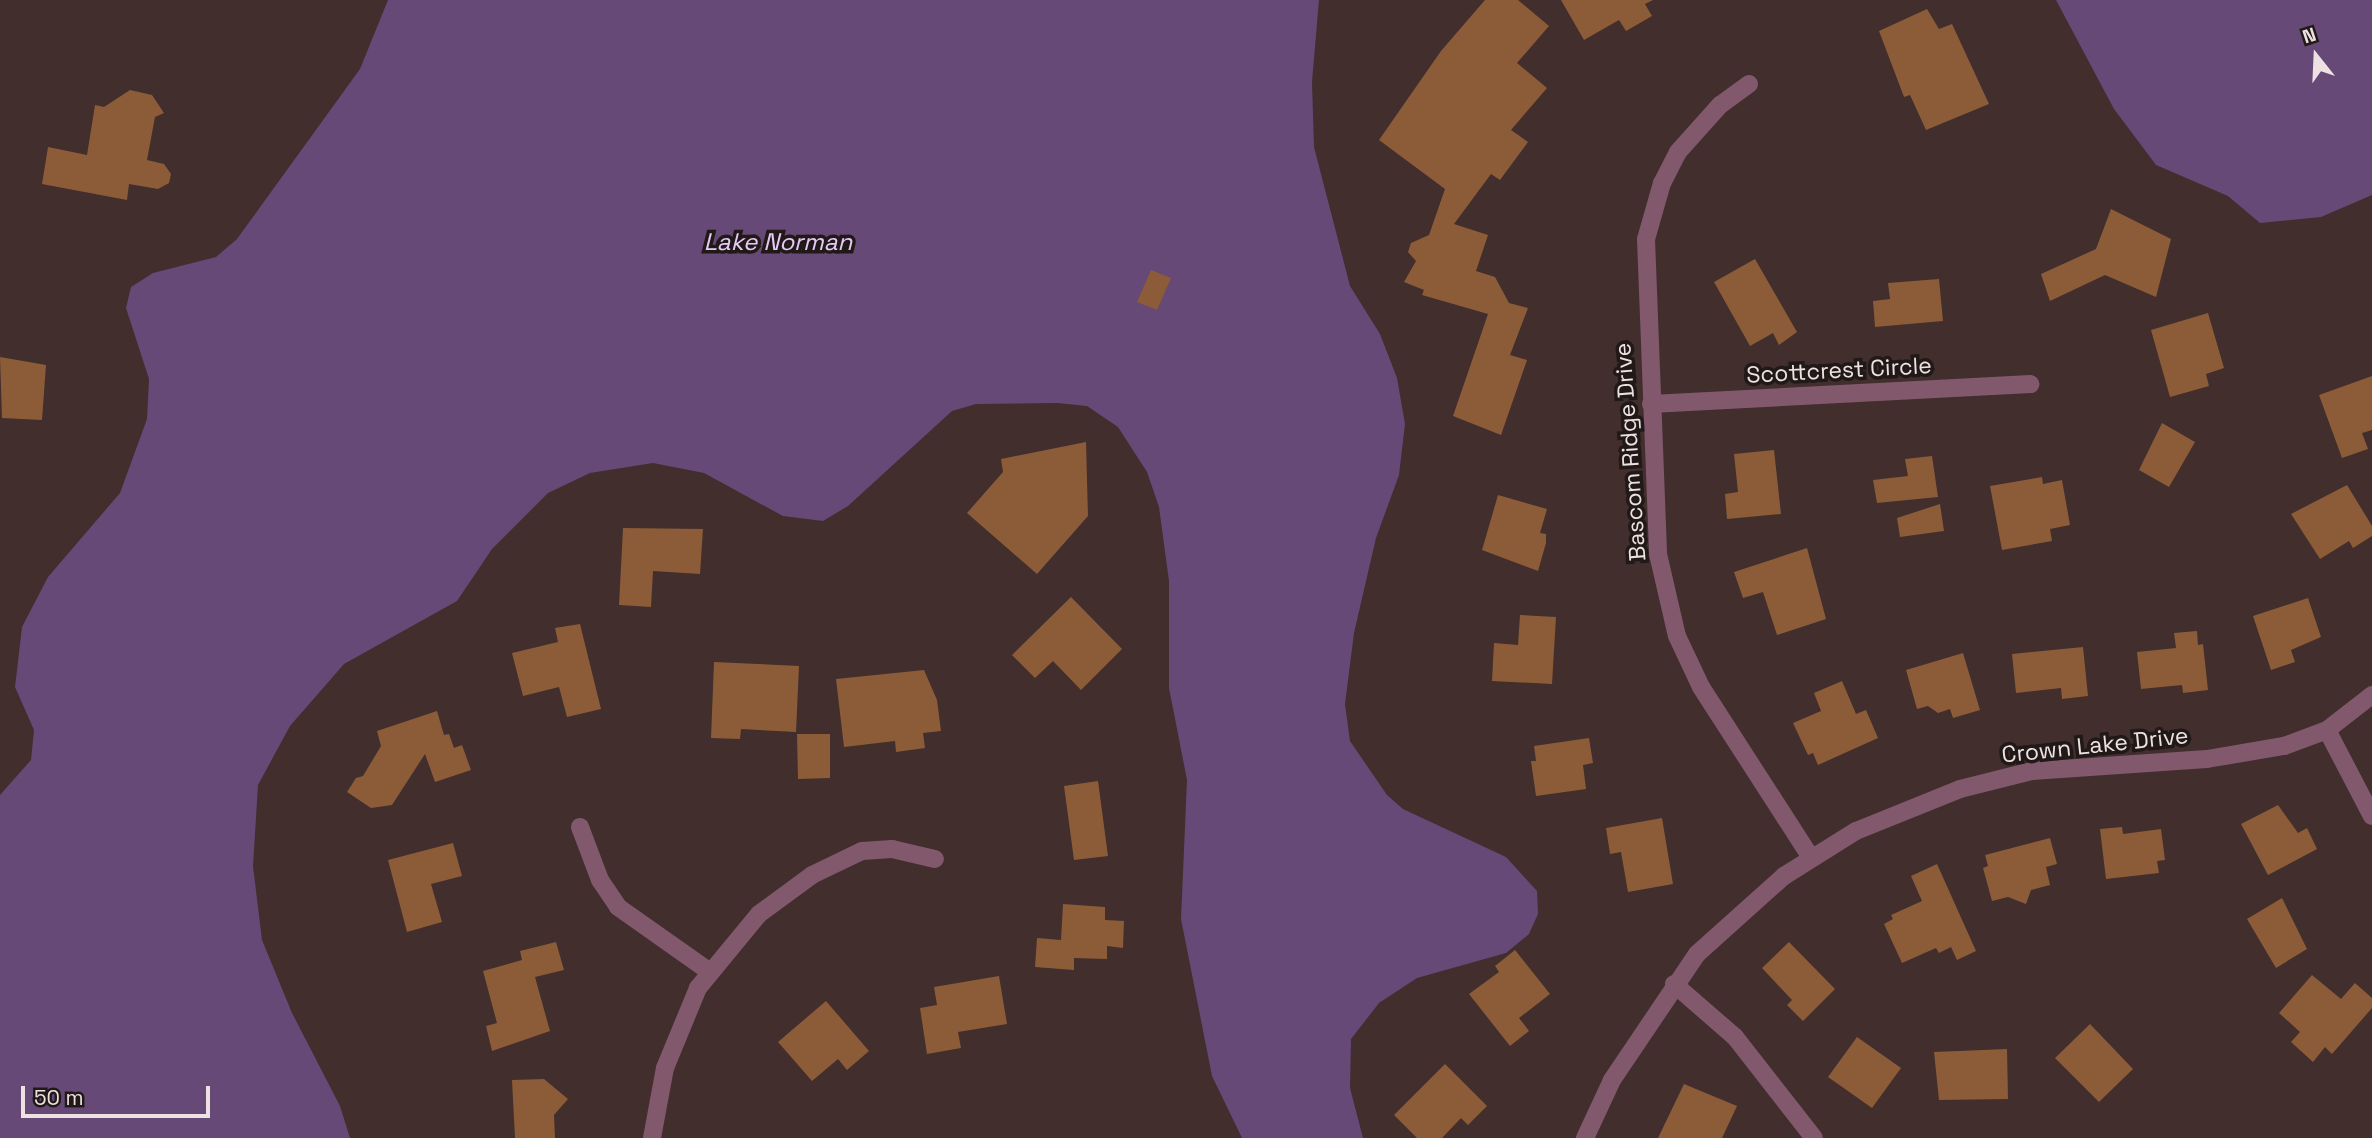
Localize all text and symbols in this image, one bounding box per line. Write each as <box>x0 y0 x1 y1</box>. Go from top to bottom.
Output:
north arrow <box>2281 21 2351 91</box>
text: N <box>2299 22 2319 49</box>
water label: Lake Norman <box>704 228 852 256</box>
street label: Bascom Ridge Drive <box>1609 342 1651 562</box>
street label: Scottcrest Circle <box>1746 351 1932 389</box>
street label: Crown Lake Drive <box>2000 721 2190 769</box>
scale bar <box>24 1072 214 1116</box>
text: 50 m <box>34 1084 84 1111</box>

